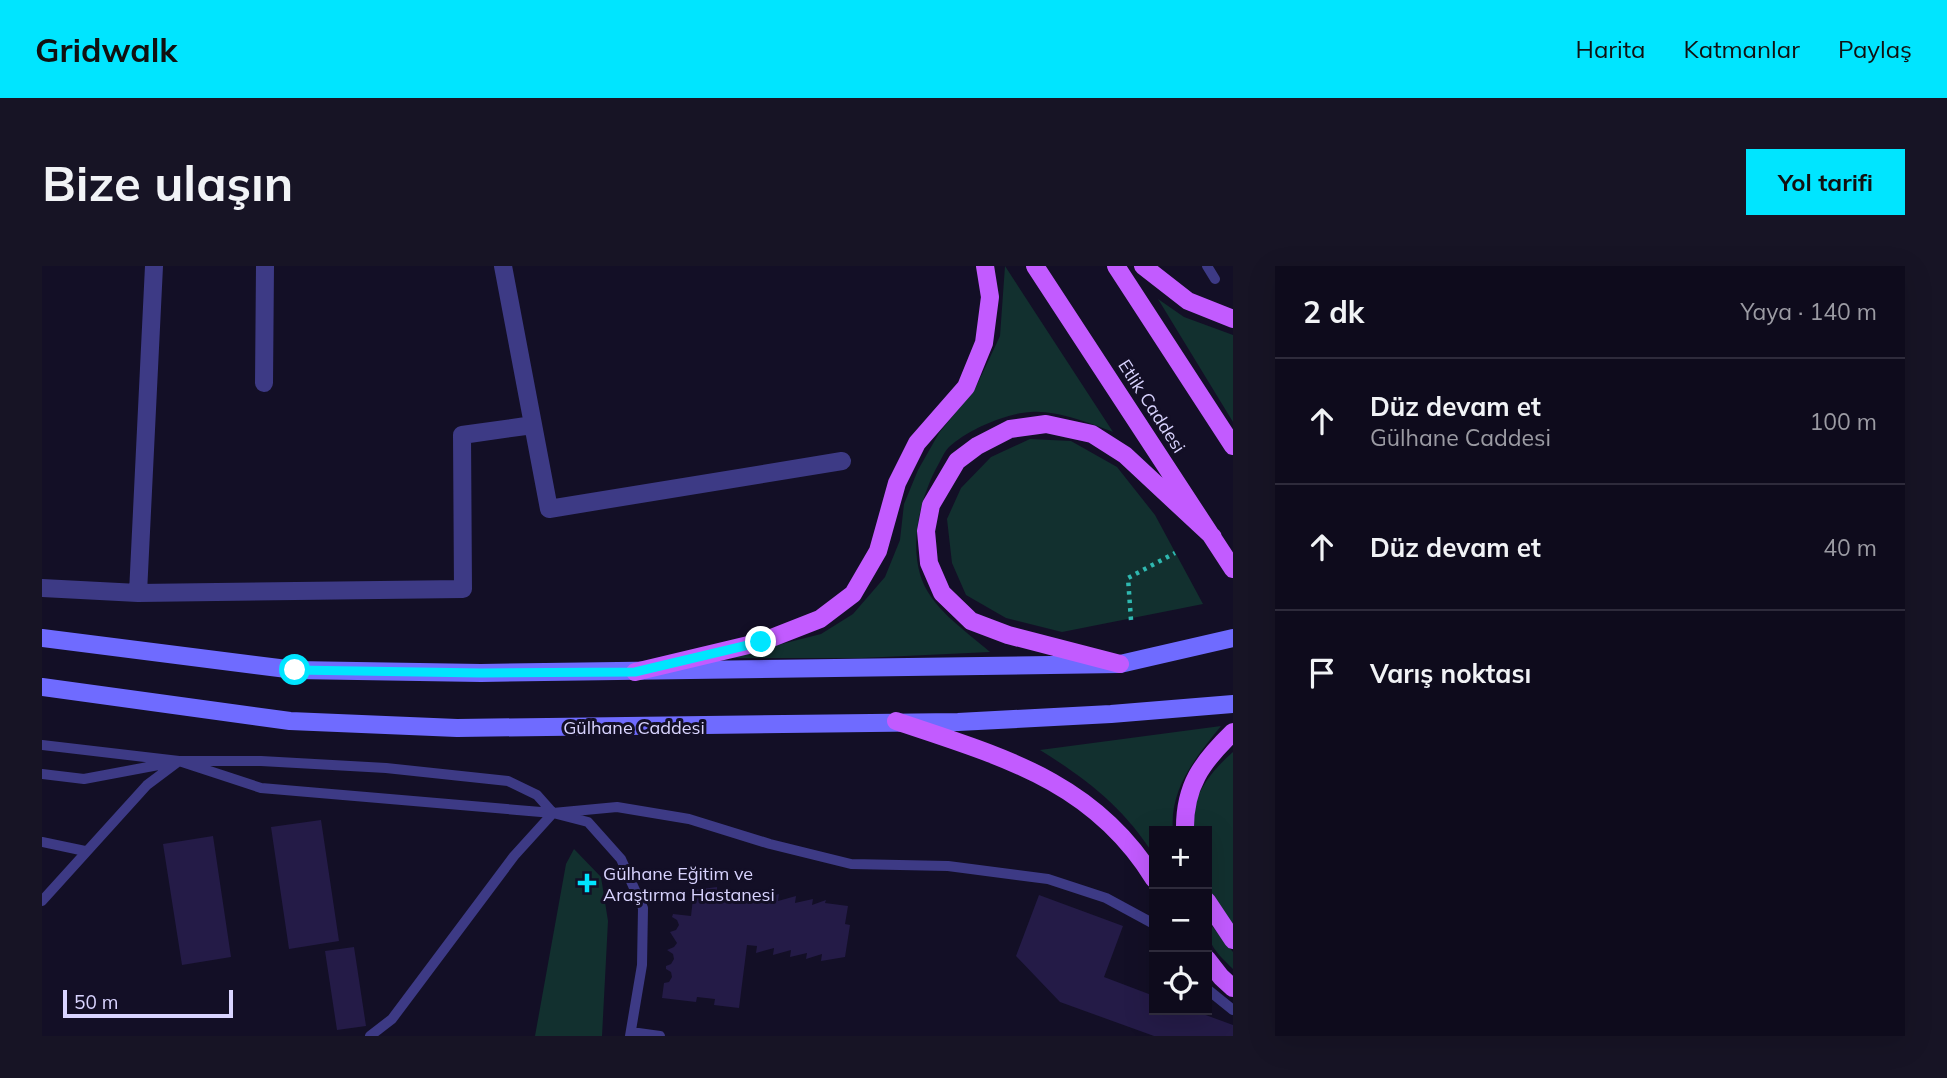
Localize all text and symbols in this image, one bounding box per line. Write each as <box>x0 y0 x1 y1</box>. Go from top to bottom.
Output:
text: Gridwalk <box>35 29 178 70</box>
text: Harita <box>1576 34 1646 64</box>
text: Katmanlar <box>1684 34 1800 64</box>
text: Paylaş <box>1838 34 1912 64</box>
button: Yol tarifi <box>1746 149 1905 215</box>
text: Bize ulaşın <box>42 152 293 213</box>
text: 2 dk <box>1303 293 1364 331</box>
text: Yaya · 140 m <box>1740 297 1877 326</box>
street label: Etlik Caddesi <box>1113 355 1191 457</box>
text: Düz devam et <box>1370 390 1541 423</box>
icon: ahead <box>1303 402 1341 440</box>
text: 100 m <box>1809 407 1877 436</box>
text: Gülhane Caddesi <box>1370 423 1551 452</box>
icon: ahead <box>1303 528 1341 566</box>
text: Düz devam et <box>1370 531 1541 564</box>
text: 40 m <box>1823 533 1877 562</box>
route end <box>745 626 776 657</box>
route start <box>279 654 310 685</box>
icon: arrive <box>1303 654 1341 692</box>
text: Varış noktası <box>1370 657 1531 690</box>
street label: Gülhane Caddesi <box>563 716 705 739</box>
map controls <box>1149 826 1212 1015</box>
button: + <box>1149 826 1212 889</box>
place label: Gülhane Eğitim ve Araştırma Hastanesi <box>603 862 775 906</box>
marker: Gülhane Eğitim ve Araştırma Hastanesi <box>577 873 597 893</box>
button: − <box>1149 889 1212 952</box>
button: locate <box>1149 952 1212 1015</box>
scale bar <box>63 987 233 1019</box>
text: 50 m <box>74 990 118 1014</box>

